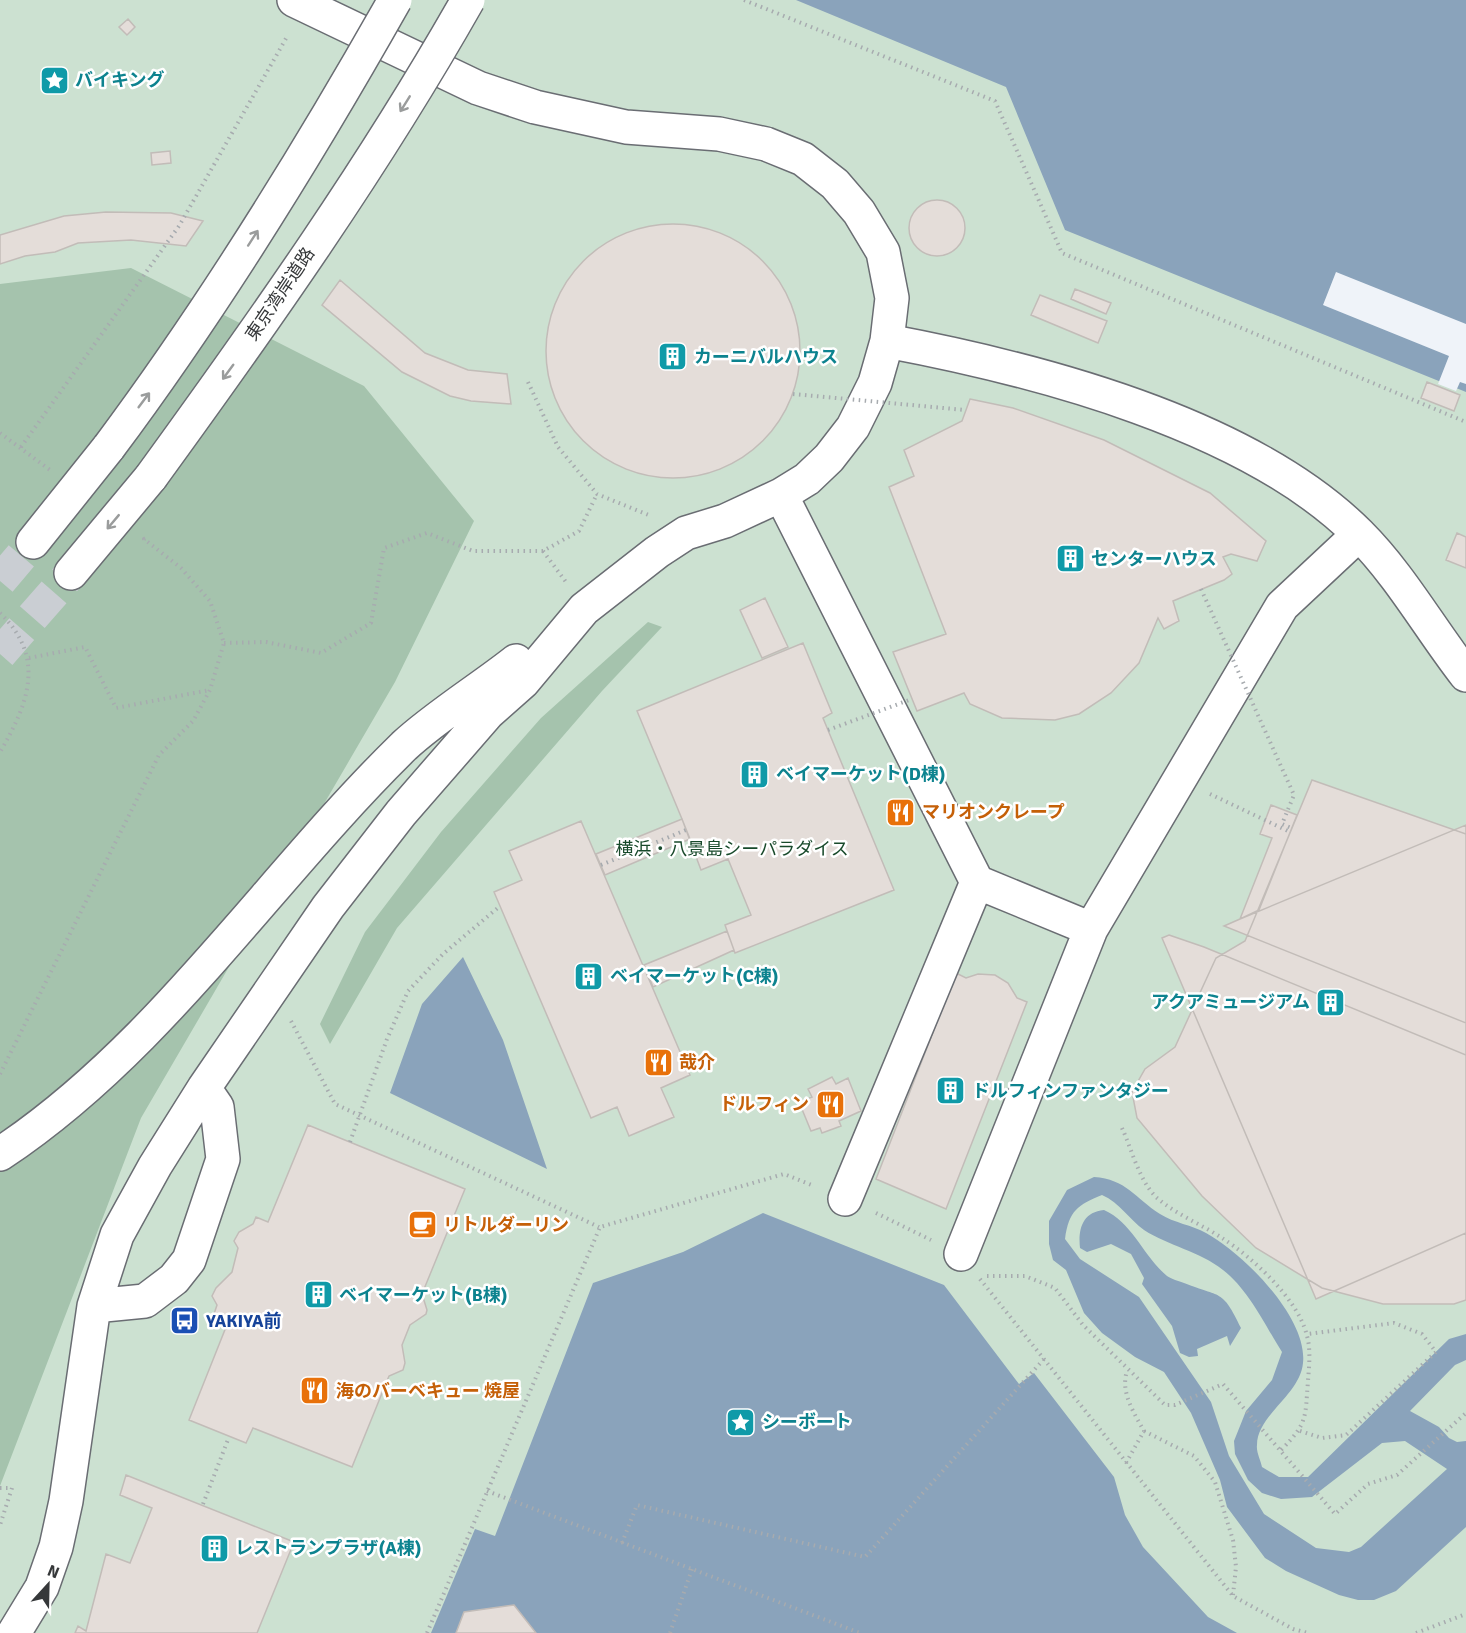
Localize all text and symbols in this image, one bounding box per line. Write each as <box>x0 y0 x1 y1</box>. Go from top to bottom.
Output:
place icon: バイキング <box>38 64 70 96</box>
place label: バイキング <box>75 69 164 91</box>
one-way arrow <box>398 95 410 112</box>
one-way arrow <box>247 230 259 247</box>
street label: 東京湾岸道路 <box>241 243 319 345</box>
building icon: カーニバルハウス <box>657 341 689 373</box>
place label: カーニバルハウス <box>694 346 838 368</box>
one-way arrow <box>222 363 234 379</box>
one-way arrow <box>138 392 150 408</box>
one-way arrow <box>107 514 120 530</box>
building icon: センターハウス <box>1054 543 1086 575</box>
place label: センターハウス <box>1091 548 1217 570</box>
building icon: ベイマーケット(D棟) <box>739 758 771 790</box>
place label: ベイマーケット(D棟) <box>776 763 946 785</box>
restaurant icon: マリオンクレープ <box>885 796 917 828</box>
place label: マリオンクレープ <box>922 801 1065 823</box>
park label: 横浜・八景島シーパラダイス <box>615 838 849 860</box>
building icon: ベイマーケット(C棟) <box>573 960 605 992</box>
place label: ベイマーケット(C棟) <box>610 965 778 987</box>
building icon: アクアミュージアム <box>1315 986 1347 1018</box>
place label: アクアミュージアム <box>1151 991 1310 1013</box>
restaurant icon: 哉介 <box>642 1046 674 1078</box>
place label: 哉介 <box>679 1051 715 1073</box>
building icon: ドルフィンファンタジー <box>935 1075 967 1107</box>
place label: ドルフィンファンタジー <box>972 1080 1169 1102</box>
restaurant icon: ドルフィン <box>814 1088 846 1120</box>
place label: ドルフィン <box>719 1093 809 1115</box>
cafe icon: リトルダーリン <box>406 1209 438 1241</box>
place label: リトルダーリン <box>443 1214 569 1236</box>
building icon: ベイマーケット(B棟) <box>302 1279 334 1311</box>
place label: ベイマーケット(B棟) <box>339 1284 508 1306</box>
bus stop icon: YAKIYA前 <box>169 1305 201 1337</box>
place label: YAKIYA前 <box>205 1310 281 1332</box>
restaurant icon: 海のバーベキュー 焼屋 <box>299 1375 331 1407</box>
place label: 海のバーベキュー 焼屋 <box>336 1380 520 1402</box>
place icon: シーボート <box>725 1406 757 1438</box>
place label: シーボート <box>762 1411 852 1433</box>
building icon: レストランプラザ(A棟) <box>198 1532 230 1564</box>
place label: レストランプラザ(A棟) <box>235 1537 421 1559</box>
north arrow <box>18 1555 78 1615</box>
text: N <box>44 1561 62 1583</box>

